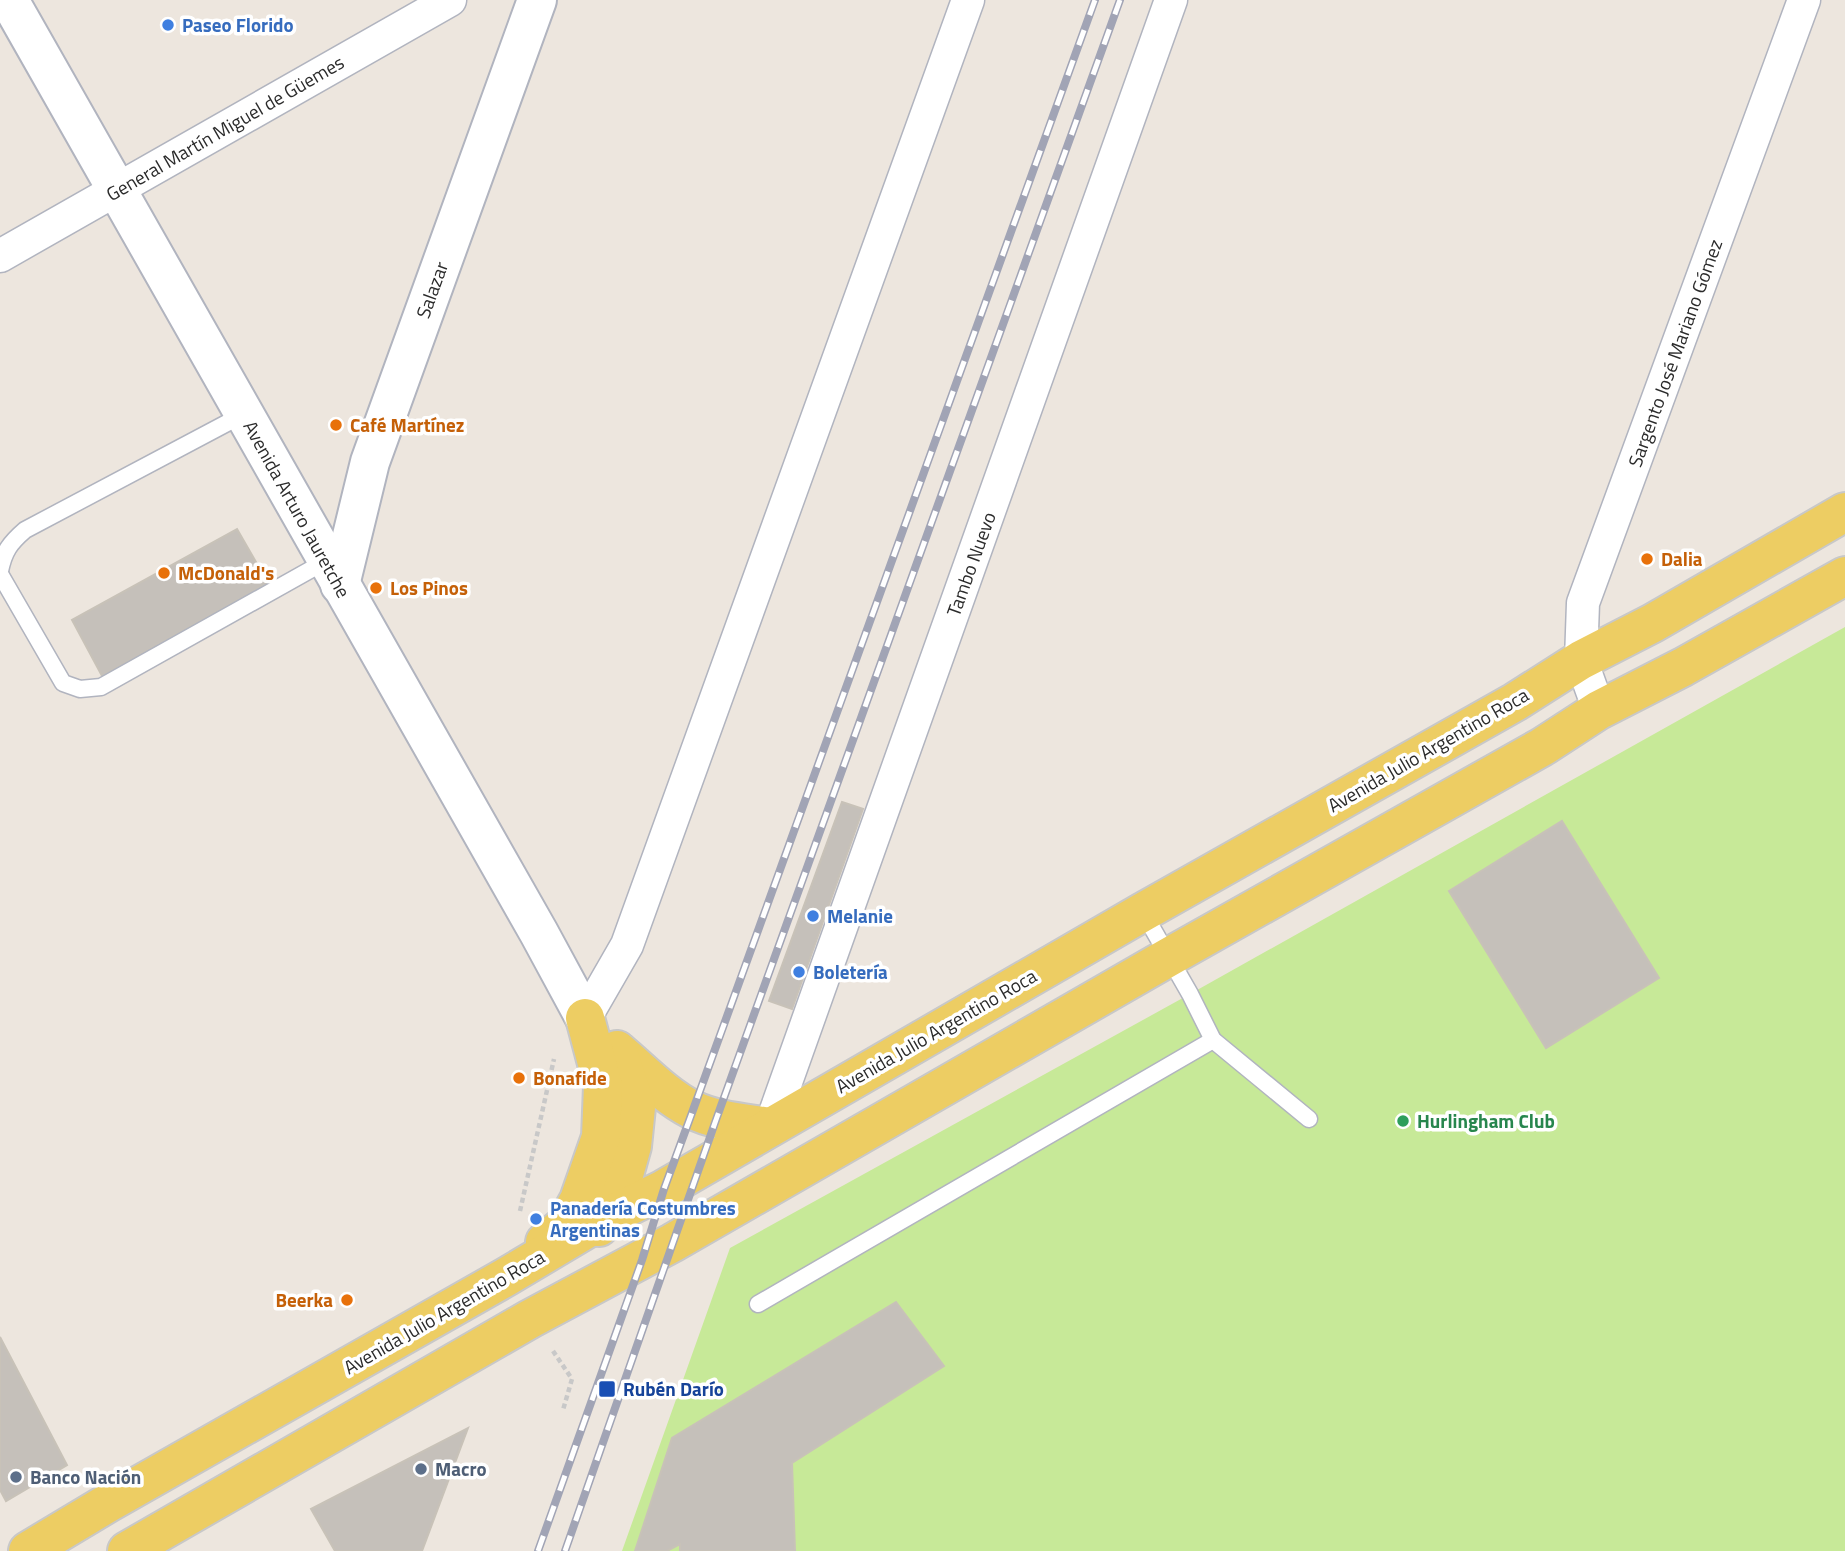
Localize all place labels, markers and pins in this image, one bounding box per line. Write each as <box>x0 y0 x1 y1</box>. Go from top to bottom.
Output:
place label: Paseo Florido <box>182 10 294 39</box>
marker: Paseo Florido <box>160 17 176 33</box>
place label: Café Martínez <box>350 410 464 439</box>
marker: Café Martínez <box>328 417 344 433</box>
place label: Dalia <box>1661 544 1703 573</box>
marker: Dalia <box>1639 551 1655 567</box>
place label: McDonald's <box>178 558 274 587</box>
marker: McDonald's <box>156 565 172 581</box>
place label: Los Pinos <box>390 573 468 602</box>
marker: Los Pinos <box>368 580 384 596</box>
place label: Melanie <box>827 901 893 930</box>
marker: Melanie <box>805 908 821 924</box>
place label: Boletería <box>813 957 888 986</box>
marker: Boletería <box>791 964 807 980</box>
place label: Bonafide <box>533 1063 607 1092</box>
marker: Bonafide <box>511 1070 527 1086</box>
place label: Hurlingham Club <box>1417 1106 1555 1135</box>
marker: Hurlingham Club <box>1395 1113 1411 1129</box>
place label: Panadería Costumbres Argentinas <box>550 1193 736 1244</box>
marker: Panadería Costumbres Argentinas <box>528 1211 544 1227</box>
place label: Beerka <box>275 1285 333 1314</box>
marker: Beerka <box>339 1292 355 1308</box>
place label: Rubén Darío <box>623 1374 724 1403</box>
marker: Rubén Darío <box>597 1379 617 1399</box>
place label: Macro <box>435 1454 487 1483</box>
marker: Macro <box>413 1461 429 1477</box>
place label: Banco Nación <box>30 1462 141 1491</box>
marker: Banco Nación <box>8 1469 24 1485</box>

